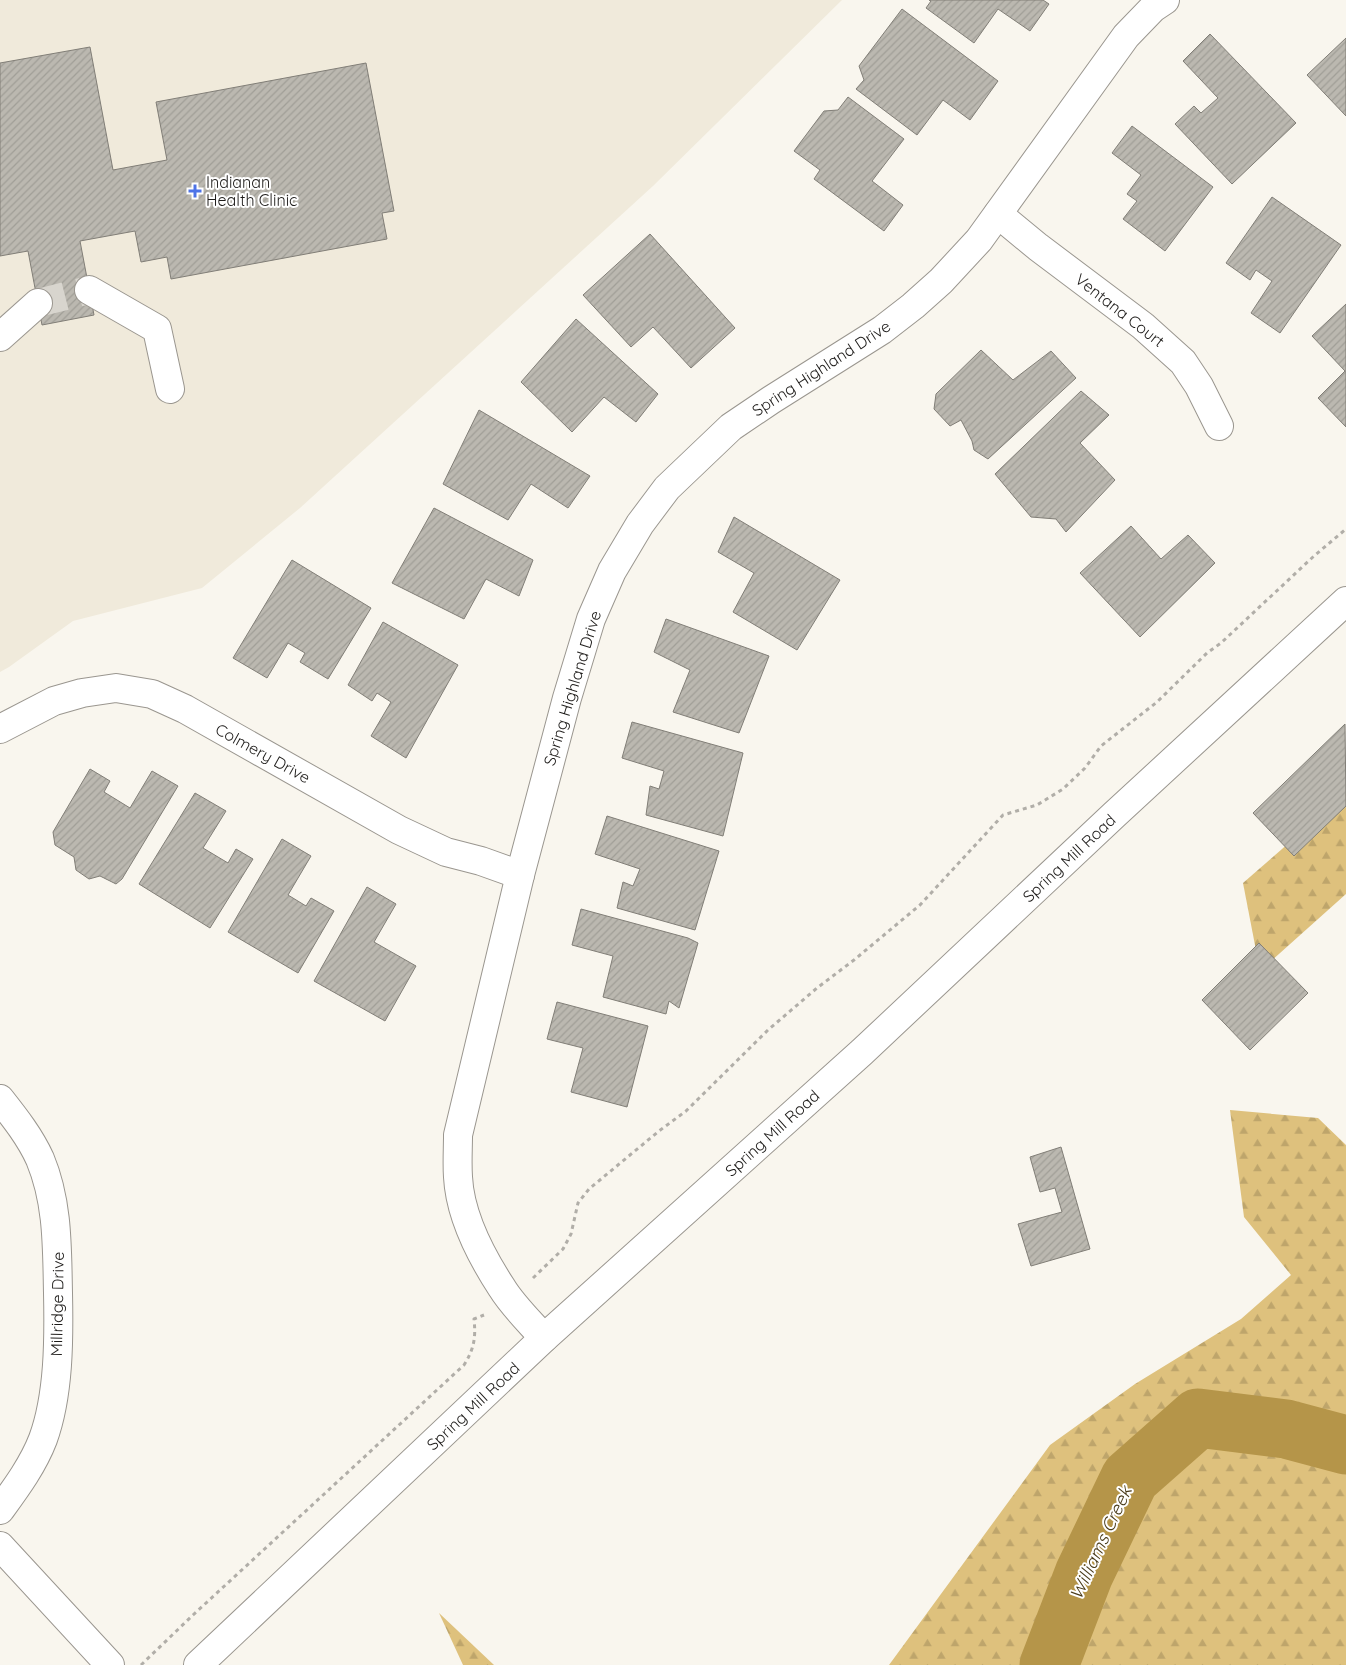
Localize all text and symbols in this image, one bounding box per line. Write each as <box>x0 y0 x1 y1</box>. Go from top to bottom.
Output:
place label: Indianan Health Clinic <box>206 172 297 210</box>
marker: Indianan Health Clinic <box>188 184 202 198</box>
street label: Ventana Court <box>1071 269 1169 351</box>
street label: Spring Highland Drive <box>748 316 894 420</box>
street label: Spring Highland Drive <box>539 608 605 768</box>
street label: Colmery Drive <box>212 719 314 787</box>
street label: Spring Mill Road <box>1018 810 1120 906</box>
street label: Spring Mill Road <box>721 1085 823 1181</box>
street label: Millridge Drive <box>46 1251 68 1357</box>
street label: Spring Mill Road <box>422 1358 524 1454</box>
water label: Williams Creek <box>1064 1481 1137 1603</box>

